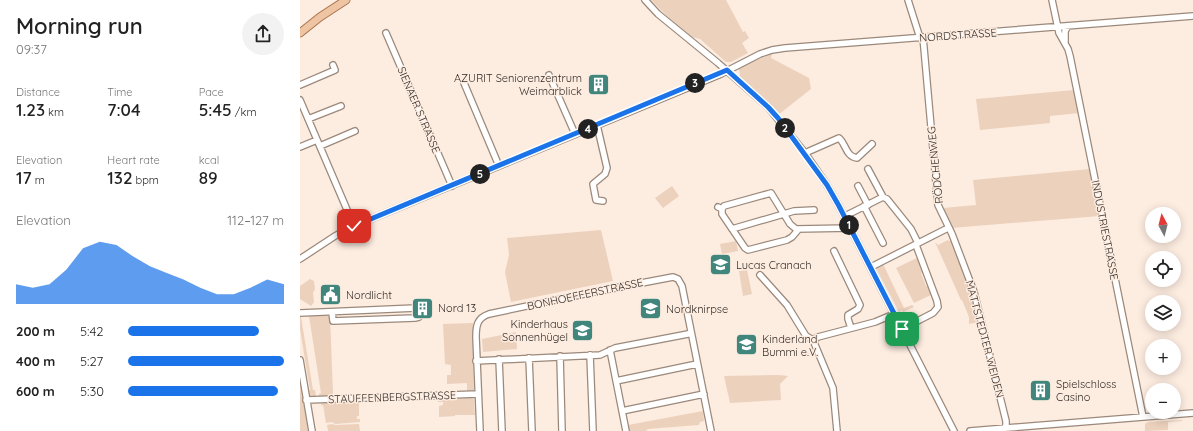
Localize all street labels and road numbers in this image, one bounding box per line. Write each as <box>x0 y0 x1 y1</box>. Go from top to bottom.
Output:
street label: NORDSTRASSE <box>919 25 997 45</box>
street label: SIENAER STRASSE <box>394 65 444 155</box>
street label: RÖDCHENWEG <box>924 126 946 204</box>
street label: INDUSTRIESTRASSE <box>1088 179 1122 281</box>
street label: BONHOEFFERSTRASSE <box>526 275 644 313</box>
street label: MATTSTEDTER WEIDEN <box>963 279 1007 399</box>
street label: STAUFFENBERGSTRASSE <box>328 388 456 406</box>

